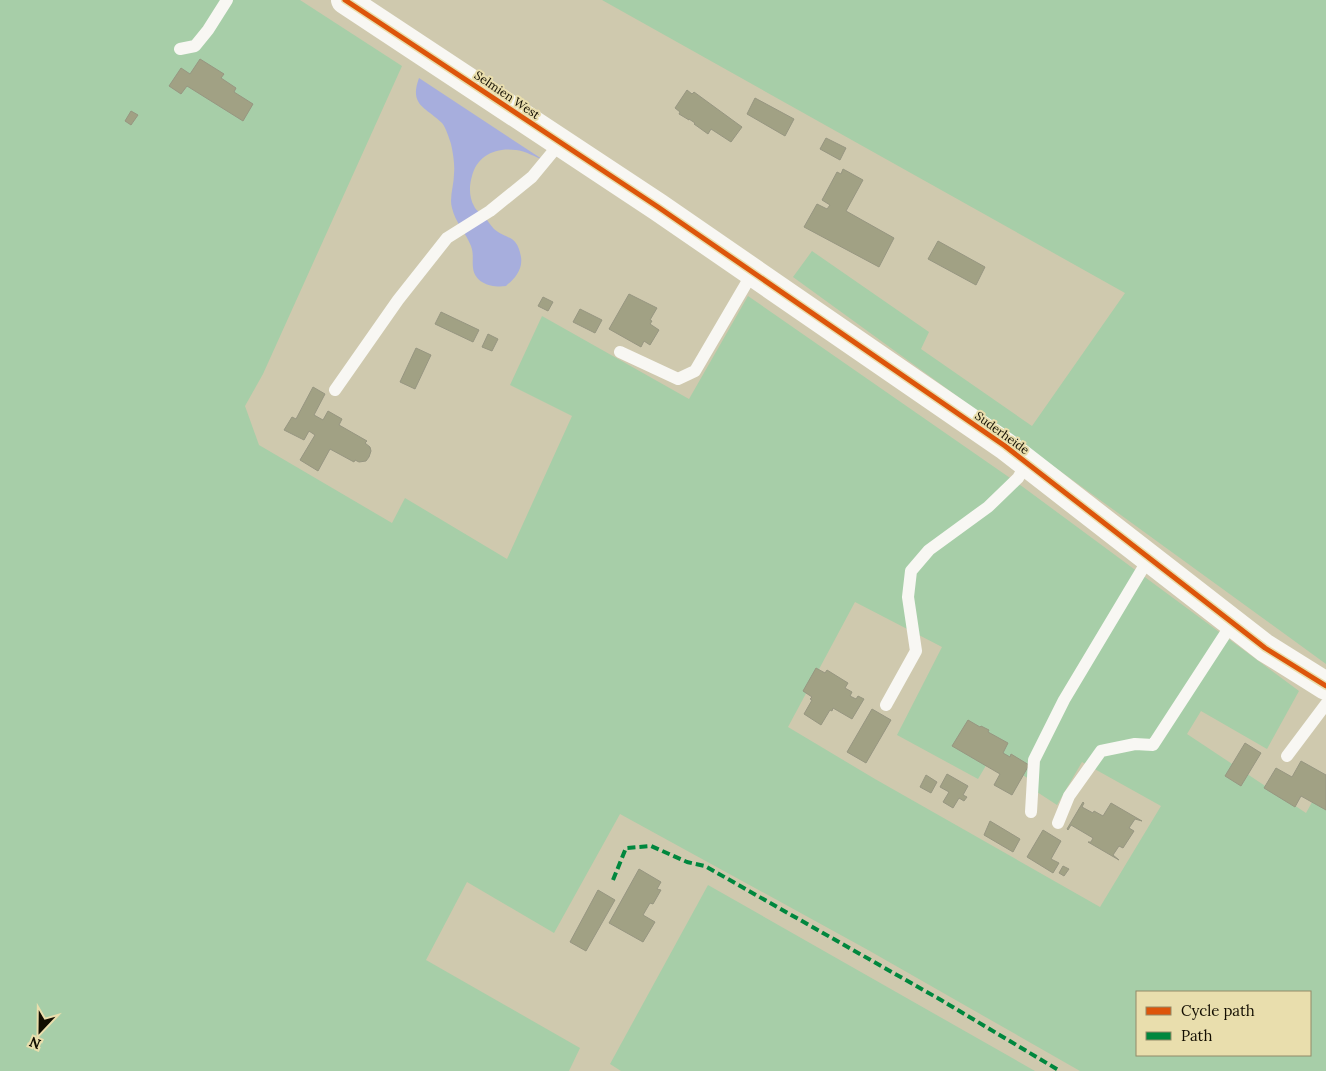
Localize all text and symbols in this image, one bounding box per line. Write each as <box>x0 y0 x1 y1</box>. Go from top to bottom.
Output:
street label: Selmien West <box>472 67 543 122</box>
street label: Suderheide <box>972 408 1033 458</box>
legend <box>1136 991 1311 1056</box>
text: Cycle path <box>1181 1001 1255 1020</box>
north arrow <box>15 1006 65 1056</box>
text: Path <box>1181 1026 1212 1045</box>
text: N <box>27 1033 44 1053</box>

